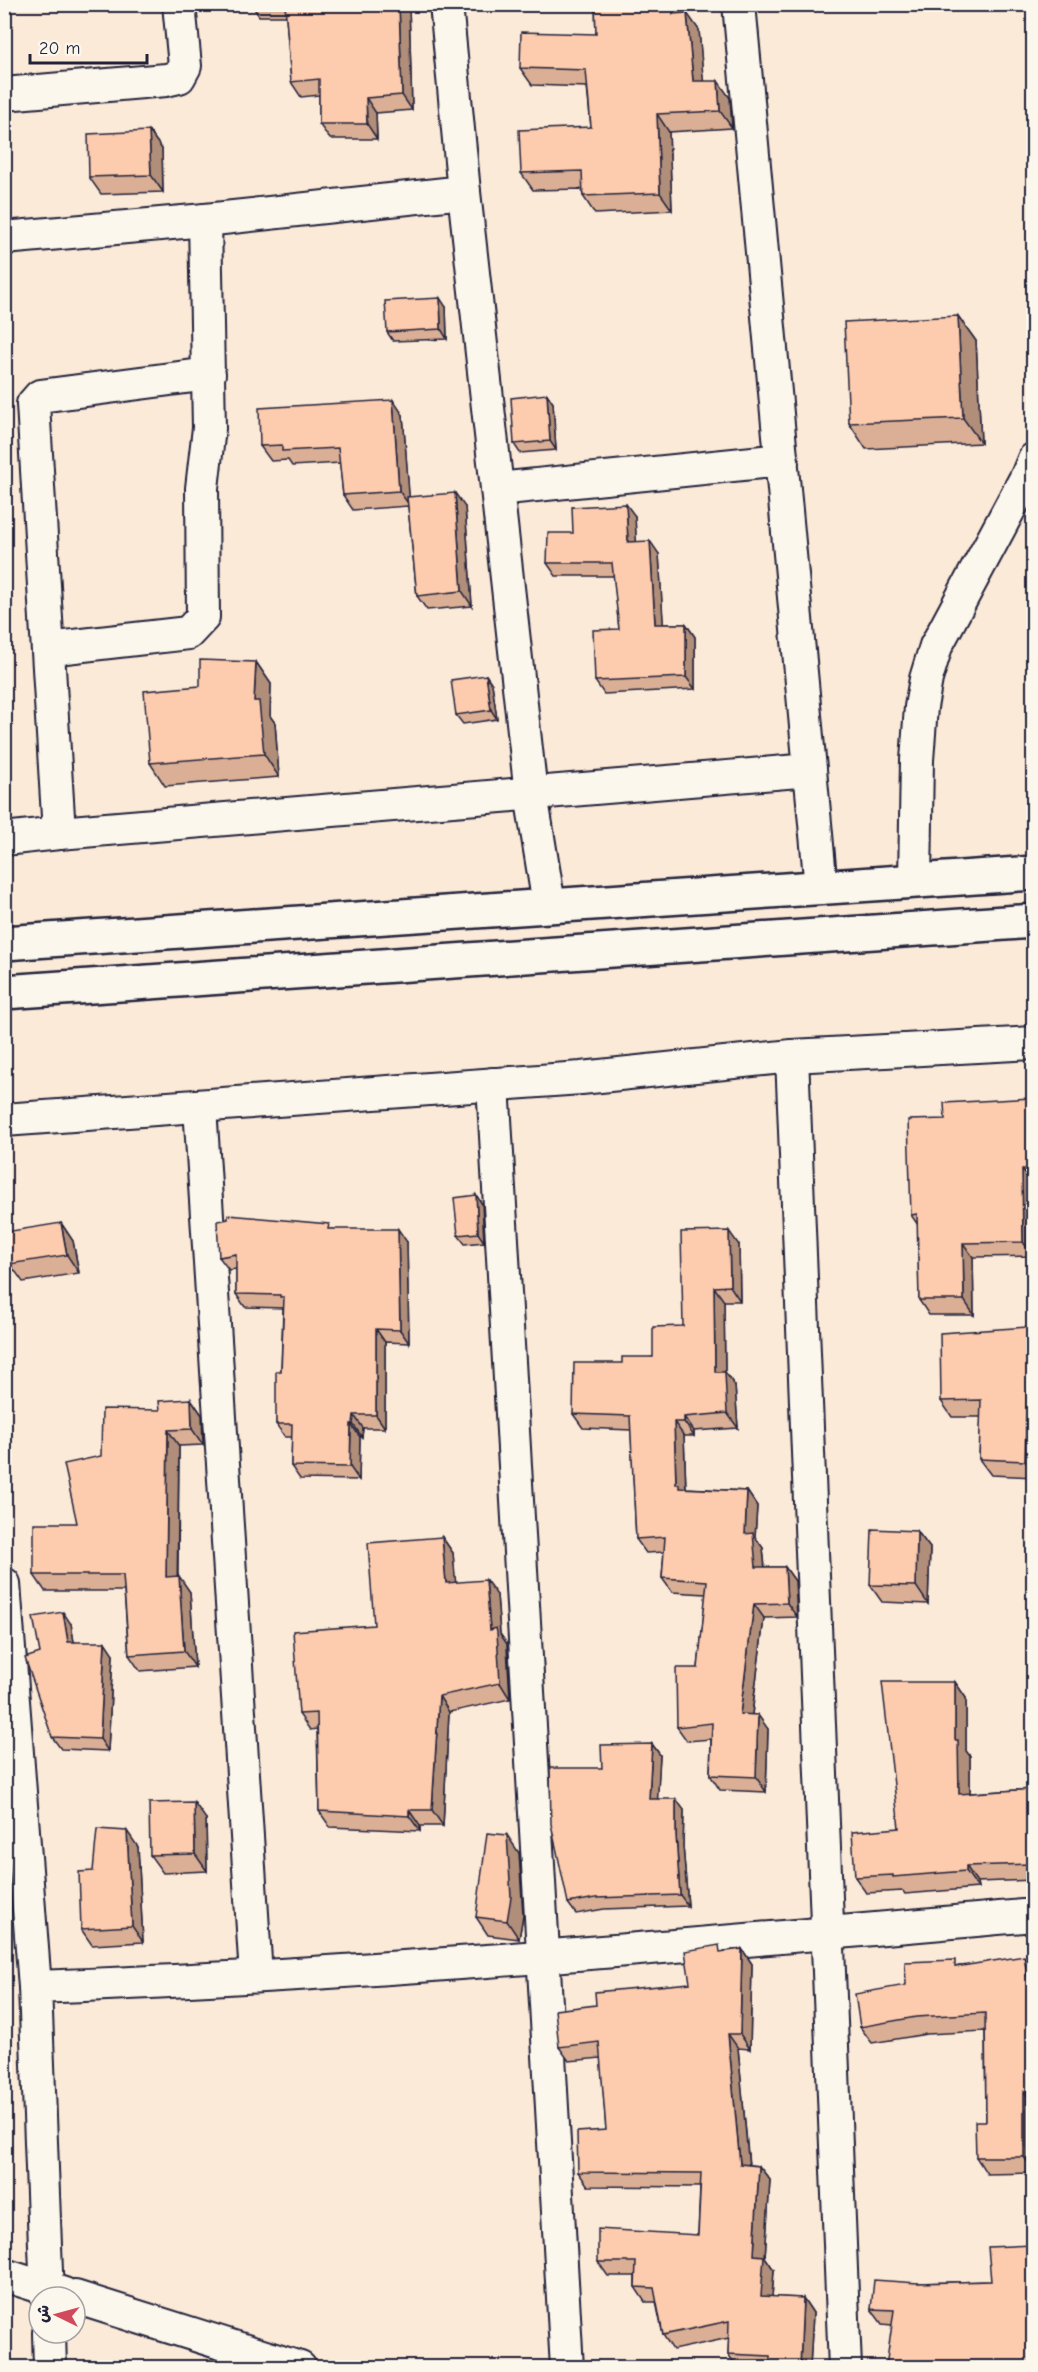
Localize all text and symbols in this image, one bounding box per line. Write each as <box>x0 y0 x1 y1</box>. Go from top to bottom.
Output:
scale bar <box>30 27 147 65</box>
text: 20 m <box>39 38 80 59</box>
north arrow <box>27 2285 87 2345</box>
text: ش <box>33 2304 53 2323</box>

